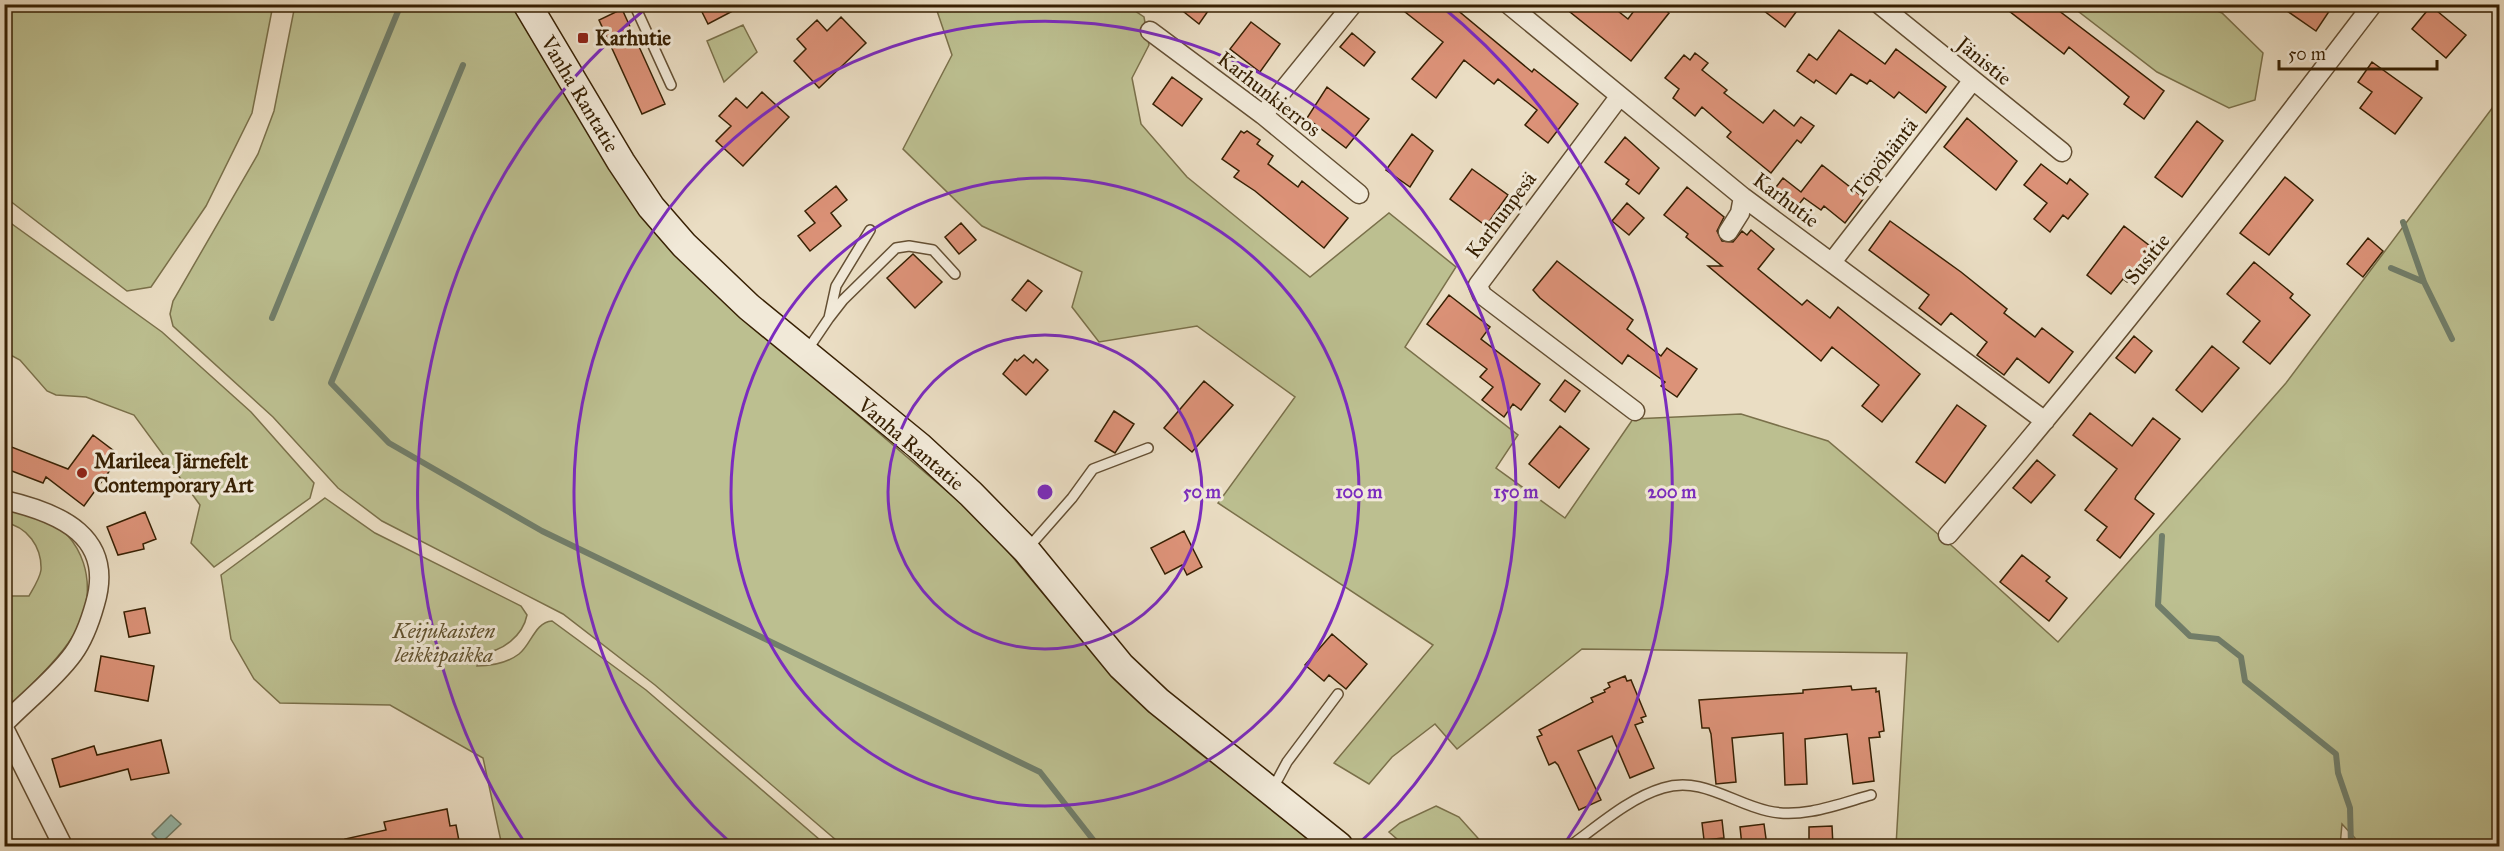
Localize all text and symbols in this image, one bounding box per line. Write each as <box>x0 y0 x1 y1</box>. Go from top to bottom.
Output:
place label: Karhutie <box>595 25 671 51</box>
street label: Vanha Rantatie <box>535 30 625 157</box>
street label: Jänistie <box>1950 30 2017 91</box>
marker: Karhutie <box>576 31 590 45</box>
scale bar <box>2279 33 2436 71</box>
text: 50 m <box>2288 43 2326 65</box>
street label: Karhunkierros <box>1212 46 1326 142</box>
street label: Töpöhäntä <box>1845 113 1923 203</box>
street label: Karhunpesä <box>1460 167 1542 263</box>
street label: Karhutie <box>1748 167 1824 233</box>
street label: Susitie <box>2118 228 2176 290</box>
street label: Vanha Rantatie <box>852 391 970 496</box>
place label: Marileea Järnefelt Contemporary Art <box>94 448 254 498</box>
marker: Marileea Järnefelt Contemporary Art <box>75 466 89 480</box>
text: 50 m <box>1183 481 1222 503</box>
text: 100 m <box>1336 481 1383 503</box>
text: 150 m <box>1494 481 1539 503</box>
text: 200 m <box>1648 481 1697 503</box>
centre of rings <box>1035 482 1055 502</box>
park label: Keijukaisten leikkipaikka <box>392 618 495 668</box>

